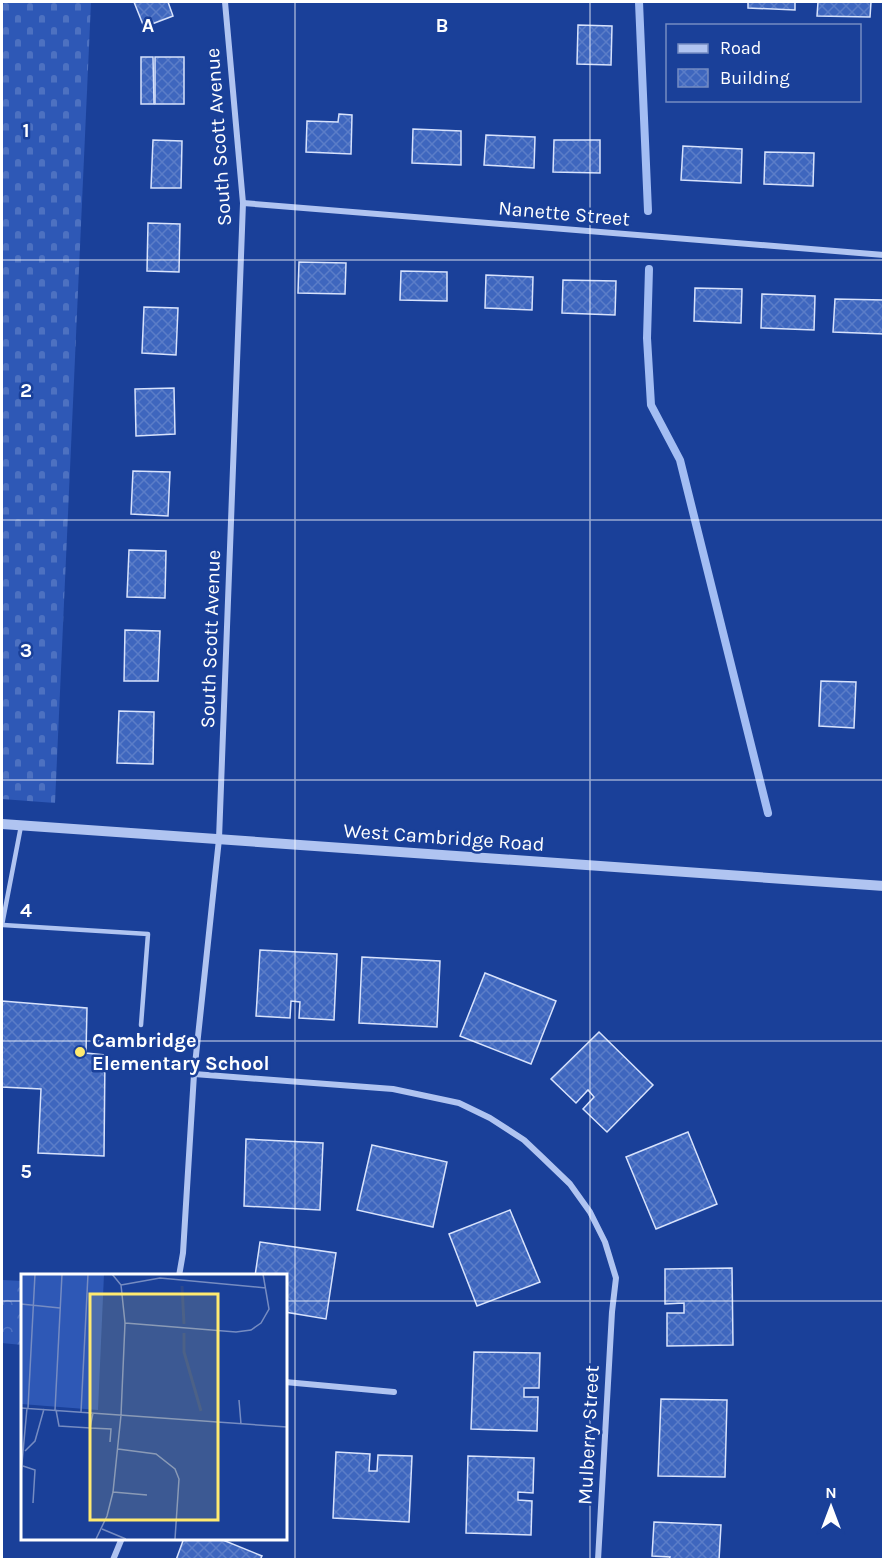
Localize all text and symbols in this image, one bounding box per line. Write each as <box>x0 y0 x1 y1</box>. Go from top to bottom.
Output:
text: A <box>142 14 155 37</box>
text: B <box>436 14 448 37</box>
legend <box>666 24 861 102</box>
text: Road <box>720 37 761 59</box>
street label: South Scott Avenue <box>201 47 236 227</box>
text: Building <box>720 67 790 89</box>
text: 1 <box>22 119 30 142</box>
street label: Nanette Street <box>497 196 631 231</box>
text: 2 <box>20 379 32 402</box>
street label: South Scott Avenue <box>196 549 225 729</box>
text: 3 <box>20 639 32 662</box>
street label: West Cambridge Road <box>343 819 545 856</box>
text: 4 <box>20 899 32 922</box>
place label: Cambridge Elementary School <box>92 1029 270 1075</box>
marker: Cambridge Elementary School <box>73 1045 87 1059</box>
text: 5 <box>20 1160 32 1183</box>
inset map <box>21 1274 286 1540</box>
street label: Mulberry Street <box>573 1364 604 1506</box>
north arrow <box>801 1477 861 1537</box>
text: N <box>825 1483 837 1502</box>

